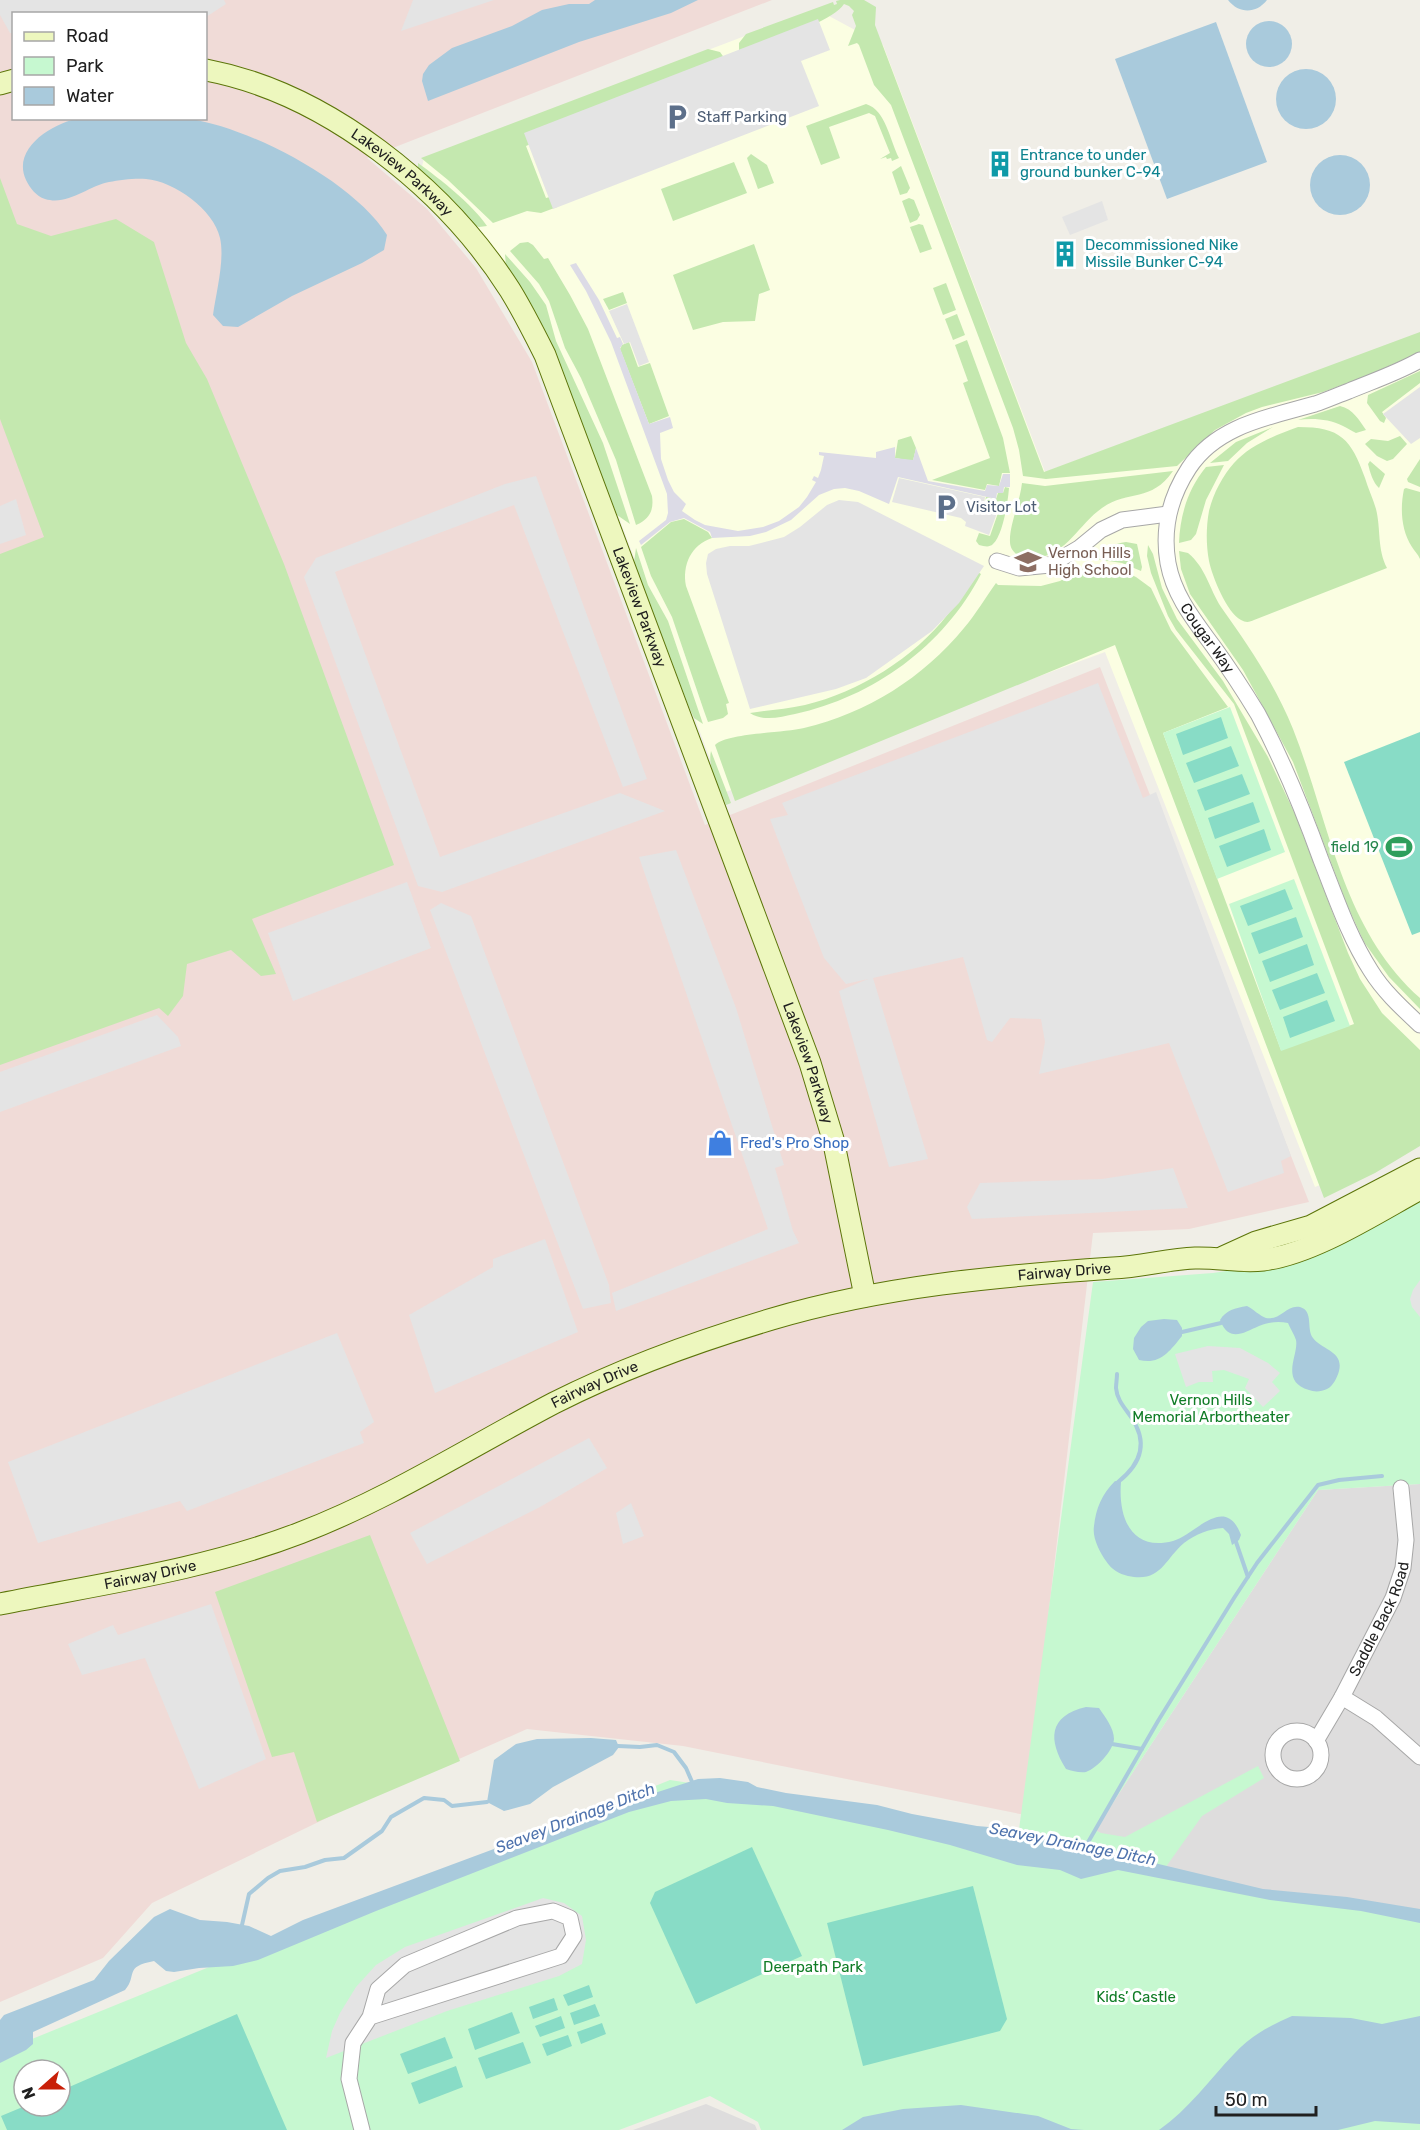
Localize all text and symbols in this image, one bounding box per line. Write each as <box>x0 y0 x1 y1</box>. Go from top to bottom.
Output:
legend <box>12 12 207 120</box>
text: Road <box>66 25 109 47</box>
text: Park <box>66 55 104 77</box>
text: Water <box>66 85 114 107</box>
parking icon: Staff Parking <box>662 102 692 132</box>
place label: Staff Parking <box>697 108 787 126</box>
street label: Lakeview Parkway <box>348 125 457 220</box>
place label: Entrance to under ground bunker C-94 <box>1020 146 1161 181</box>
building icon: Entrance to under ground bunker C-94 <box>985 149 1015 179</box>
place label: Decommissioned Nike Missile Bunker C-94 <box>1085 236 1238 271</box>
building icon: Decommissioned Nike Missile Bunker C-94 <box>1050 239 1080 269</box>
parking icon: Visitor Lot <box>931 492 961 522</box>
place label: Visitor Lot <box>966 498 1037 516</box>
place label: Vernon Hills High School <box>1048 544 1132 579</box>
street label: Lakeview Parkway <box>609 545 670 670</box>
school or university icon: Vernon Hills High School <box>1013 547 1043 577</box>
street label: Cougar Way <box>1176 600 1238 677</box>
sports icon: field 19 <box>1384 832 1414 862</box>
place label: field 19 <box>1331 838 1379 856</box>
street label: Lakeview Parkway <box>779 1000 837 1126</box>
shop icon: Fred's Pro Shop <box>705 1128 735 1158</box>
place label: Fred's Pro Shop <box>740 1134 849 1152</box>
street label: Fairway Drive <box>1017 1259 1112 1284</box>
street label: Fairway Drive <box>548 1357 641 1412</box>
park label: Vernon Hills Memorial Arbortheater <box>1132 1391 1290 1426</box>
street label: Fairway Drive <box>103 1556 198 1593</box>
street label: Saddle Back Road <box>1345 1561 1413 1679</box>
water label: Seavey Drainage Ditch <box>493 1779 657 1857</box>
water label: Seavey Drainage Ditch <box>988 1819 1158 1869</box>
park label: Deerpath Park <box>763 1958 863 1976</box>
park label: Kids’ Castle <box>1096 1988 1176 2006</box>
north arrow <box>12 2058 72 2118</box>
scale bar <box>1216 2079 1316 2117</box>
text: N <box>18 2084 39 2102</box>
text: 50 m <box>1225 2089 1268 2111</box>

